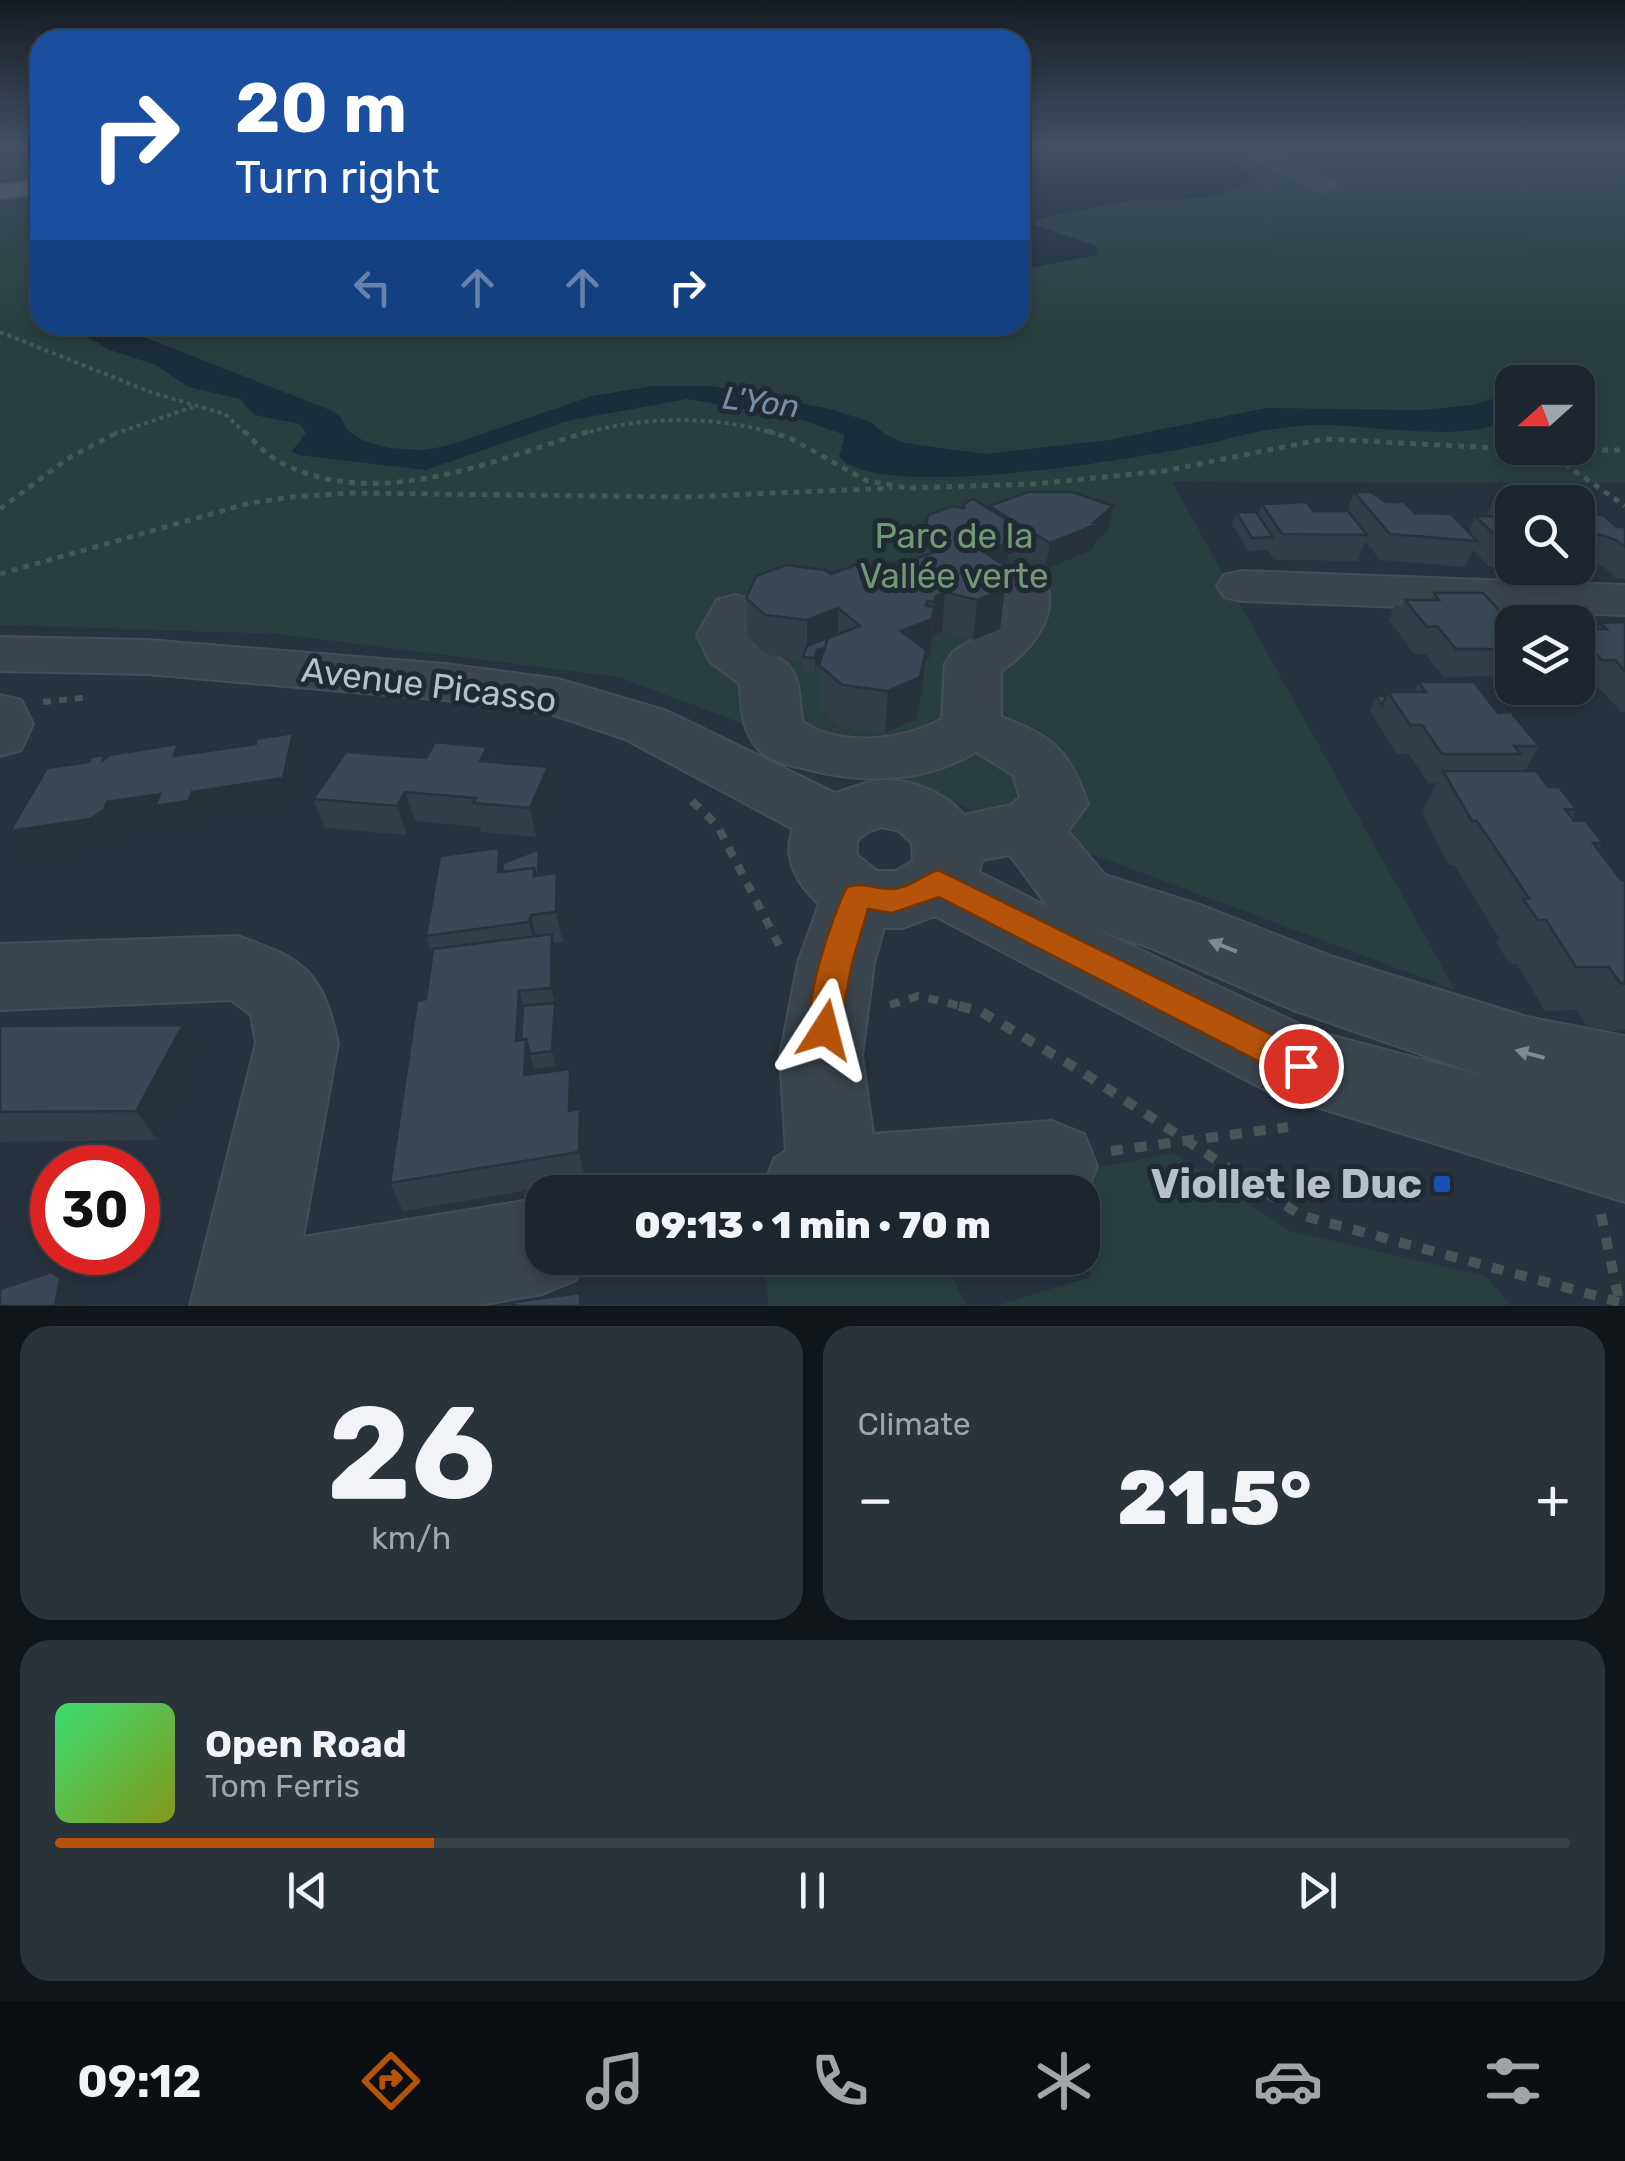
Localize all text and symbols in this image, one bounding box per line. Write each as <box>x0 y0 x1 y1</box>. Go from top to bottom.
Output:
text: 20 m <box>235 67 407 150</box>
icon: right <box>70 70 200 200</box>
text: Turn right <box>235 151 439 204</box>
icon: left <box>345 260 400 315</box>
icon: ahead <box>450 260 505 315</box>
icon: ahead <box>555 260 610 315</box>
icon: right <box>660 260 715 315</box>
north arrow <box>1495 365 1595 465</box>
map controls <box>1495 365 1595 705</box>
water label: L'Yon <box>720 378 802 426</box>
button: search <box>1495 485 1595 585</box>
park label: Parc de la Vallée verte <box>859 515 1049 597</box>
button: layers <box>1495 605 1595 705</box>
street label: Avenue Picasso <box>299 649 559 721</box>
one-way arrow <box>1208 938 1238 954</box>
position arrow <box>773 978 877 1082</box>
pin <box>1259 1024 1344 1109</box>
icon: arrive <box>1274 1039 1329 1094</box>
one-way arrow <box>1514 1045 1545 1061</box>
speed limit sign: 30 <box>30 1145 160 1275</box>
place label: Viollet le Duc <box>1151 1159 1422 1209</box>
marker: Viollet le Duc <box>1431 1173 1453 1195</box>
text: 09:13 · 1 min · 70 m <box>634 1202 991 1248</box>
text: 26 <box>327 1376 496 1531</box>
text: Climate <box>858 1405 971 1443</box>
text: 21.5° <box>1117 1454 1312 1543</box>
text: − <box>858 1467 893 1532</box>
text: + <box>1536 1467 1570 1532</box>
text: km/h <box>371 1519 451 1557</box>
text: Open Road <box>205 1721 407 1767</box>
text: Tom Ferris <box>205 1767 360 1805</box>
icon: previous <box>280 1863 335 1918</box>
icon: pause <box>785 1863 840 1918</box>
icon: next <box>1290 1863 1345 1918</box>
icon: directions <box>356 2046 426 2116</box>
icon: music <box>580 2046 650 2116</box>
icon: phone <box>805 2046 875 2116</box>
icon: climate <box>1029 2046 1099 2116</box>
icon: car <box>1253 2046 1323 2116</box>
icon: filters <box>1478 2046 1548 2116</box>
text: 09:12 <box>77 2055 201 2108</box>

